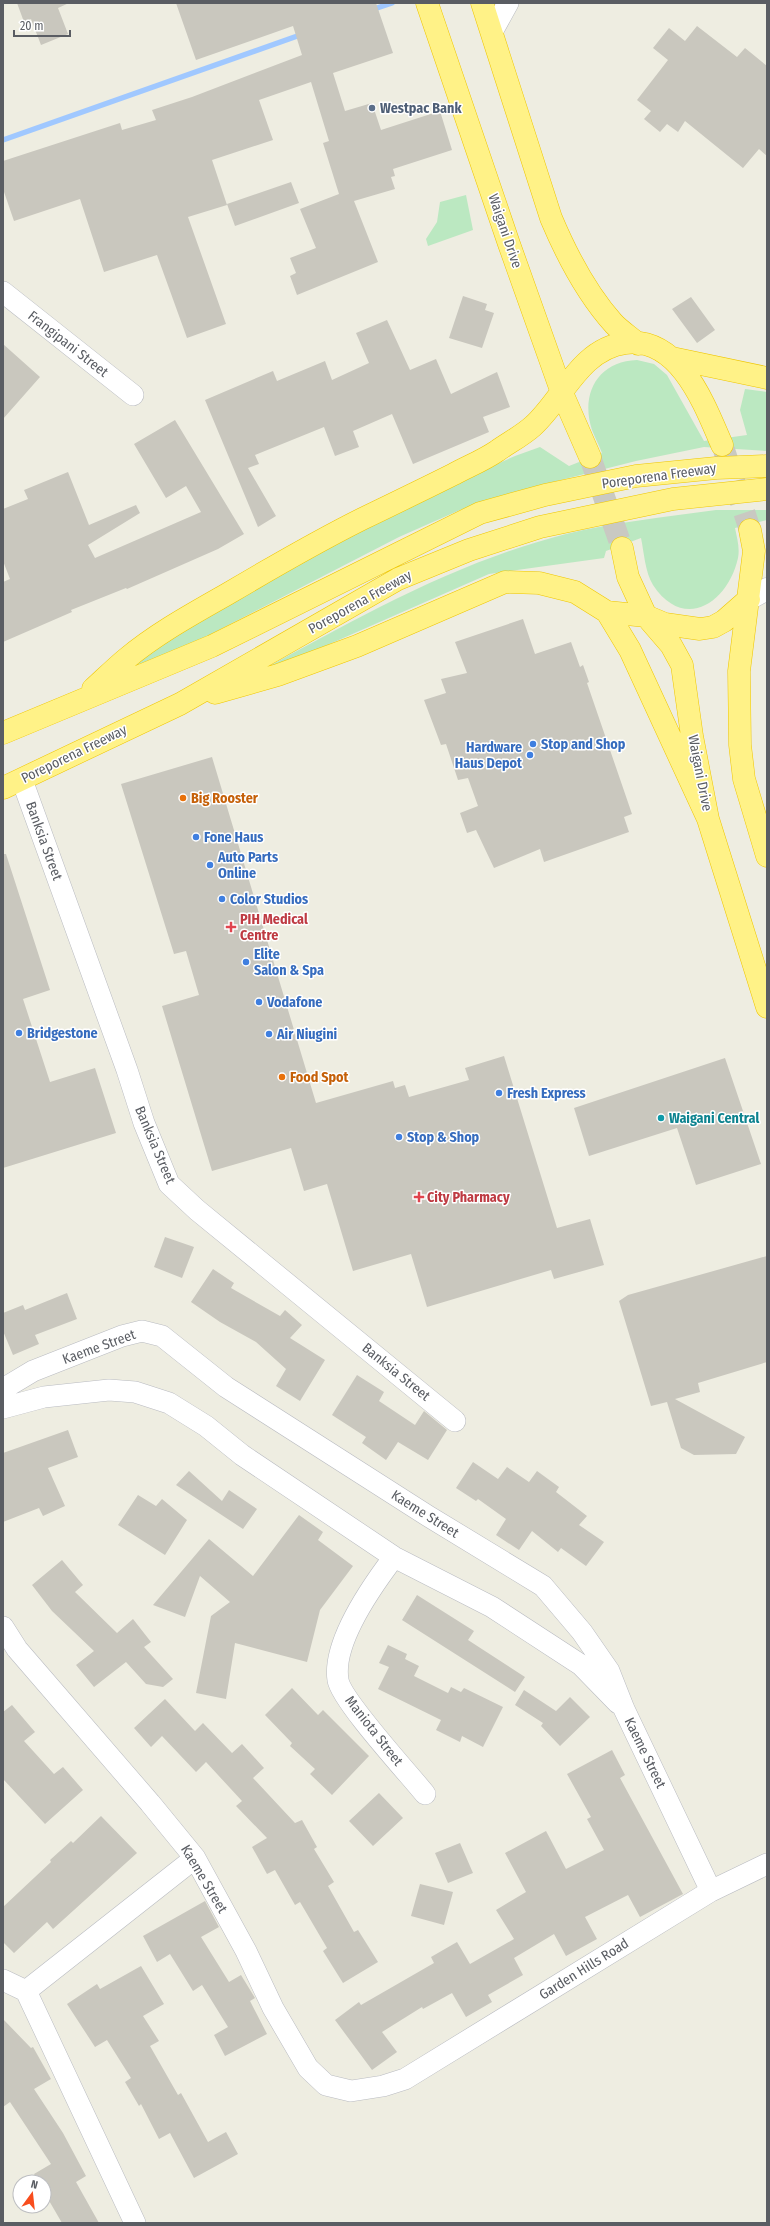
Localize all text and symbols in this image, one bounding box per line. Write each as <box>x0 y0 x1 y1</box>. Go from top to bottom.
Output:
scale bar <box>14 12 70 38</box>
text: 20 m <box>20 19 44 33</box>
place label: Westpac Bank <box>380 100 462 117</box>
marker: Westpac Bank <box>367 103 377 113</box>
street label: Waigani Drive <box>484 192 526 270</box>
street label: Frangipani Street <box>24 307 112 381</box>
street label: Poreporena Freeway <box>601 459 718 492</box>
street label: Poreporena Freeway <box>305 566 415 637</box>
street label: Poreporena Freeway <box>18 721 130 787</box>
street label: Waigani Drive <box>684 733 716 813</box>
place label: Stop and Shop <box>541 736 626 753</box>
place label: Hardware Haus Depot <box>455 739 523 772</box>
marker: Stop and Shop <box>528 739 538 749</box>
marker: Hardware Haus Depot <box>525 750 535 760</box>
place label: Big Rooster <box>191 790 259 807</box>
marker: Big Rooster <box>178 793 188 803</box>
street label: Banksia Street <box>22 799 66 883</box>
place label: Fone Haus <box>204 829 263 846</box>
marker: Fone Haus <box>191 832 201 842</box>
place label: Auto Parts Online <box>217 849 278 882</box>
marker: Auto Parts Online <box>205 860 215 870</box>
place label: Color Studios <box>230 891 308 908</box>
marker: Color Studios <box>217 894 227 904</box>
place label: PIH Medical Centre <box>240 911 308 944</box>
marker: PIH Medical Centre <box>225 921 237 933</box>
place label: Elite Salon & Spa <box>254 946 324 979</box>
marker: Elite Salon & Spa <box>241 957 251 967</box>
place label: Vodafone <box>266 994 322 1011</box>
marker: Vodafone <box>254 997 264 1007</box>
place label: Bridgestone <box>27 1025 98 1042</box>
place label: Air Niugini <box>276 1026 337 1043</box>
marker: Bridgestone <box>14 1028 24 1038</box>
marker: Air Niugini <box>264 1029 274 1039</box>
place label: Food Spot <box>290 1069 350 1086</box>
marker: Food Spot <box>277 1072 287 1082</box>
place label: Fresh Express <box>507 1085 586 1102</box>
marker: Fresh Express <box>494 1088 504 1098</box>
street label: Banksia Street <box>131 1104 179 1187</box>
place label: Waigani Central <box>669 1110 759 1127</box>
marker: Waigani Central <box>656 1113 666 1123</box>
place label: Stop & Shop <box>407 1129 480 1146</box>
marker: Stop & Shop <box>394 1132 404 1142</box>
place label: City Pharmacy <box>427 1189 510 1206</box>
marker: City Pharmacy <box>414 1192 424 1202</box>
street label: Kaeme Street <box>60 1326 138 1368</box>
street label: Banksia Street <box>359 1339 434 1405</box>
street label: Kaeme Street <box>388 1487 462 1542</box>
street label: Maniota Street <box>341 1693 407 1770</box>
street label: Kaeme Street <box>621 1715 670 1791</box>
street label: Kaeme Street <box>177 1842 231 1917</box>
street label: Garden Hills Road <box>536 1935 632 2003</box>
north arrow <box>12 2174 52 2214</box>
text: N <box>30 2178 39 2192</box>

